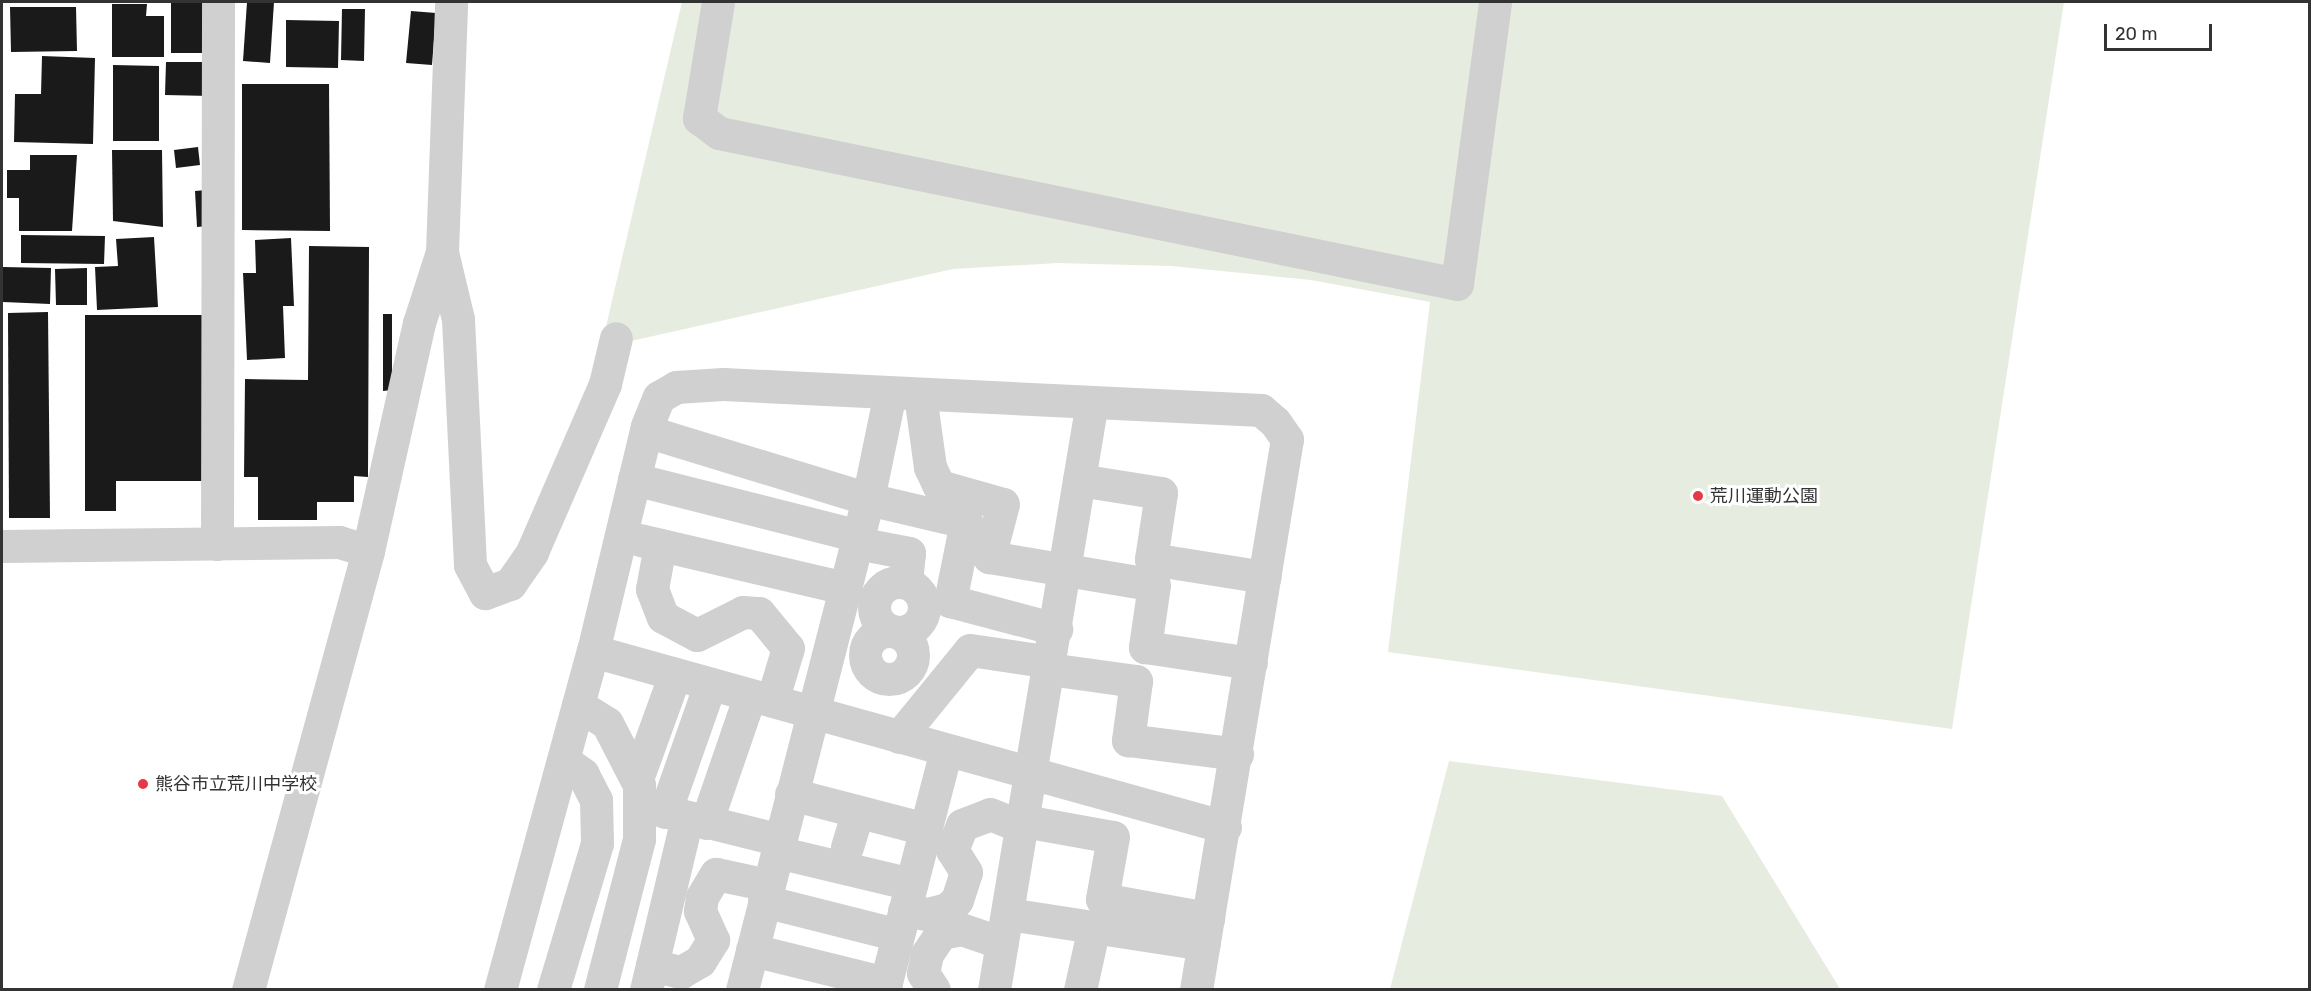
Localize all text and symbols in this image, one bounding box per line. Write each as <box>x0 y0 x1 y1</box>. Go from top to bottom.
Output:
scale bar <box>2107 12 2215 50</box>
text: 20 m <box>2115 23 2157 45</box>
place label: 荒川運動公園 <box>1710 485 1818 507</box>
marker: 荒川運動公園 <box>1691 489 1705 503</box>
place label: 熊谷市立荒川中学校 <box>155 773 317 795</box>
marker: 熊谷市立荒川中学校 <box>136 777 150 791</box>

